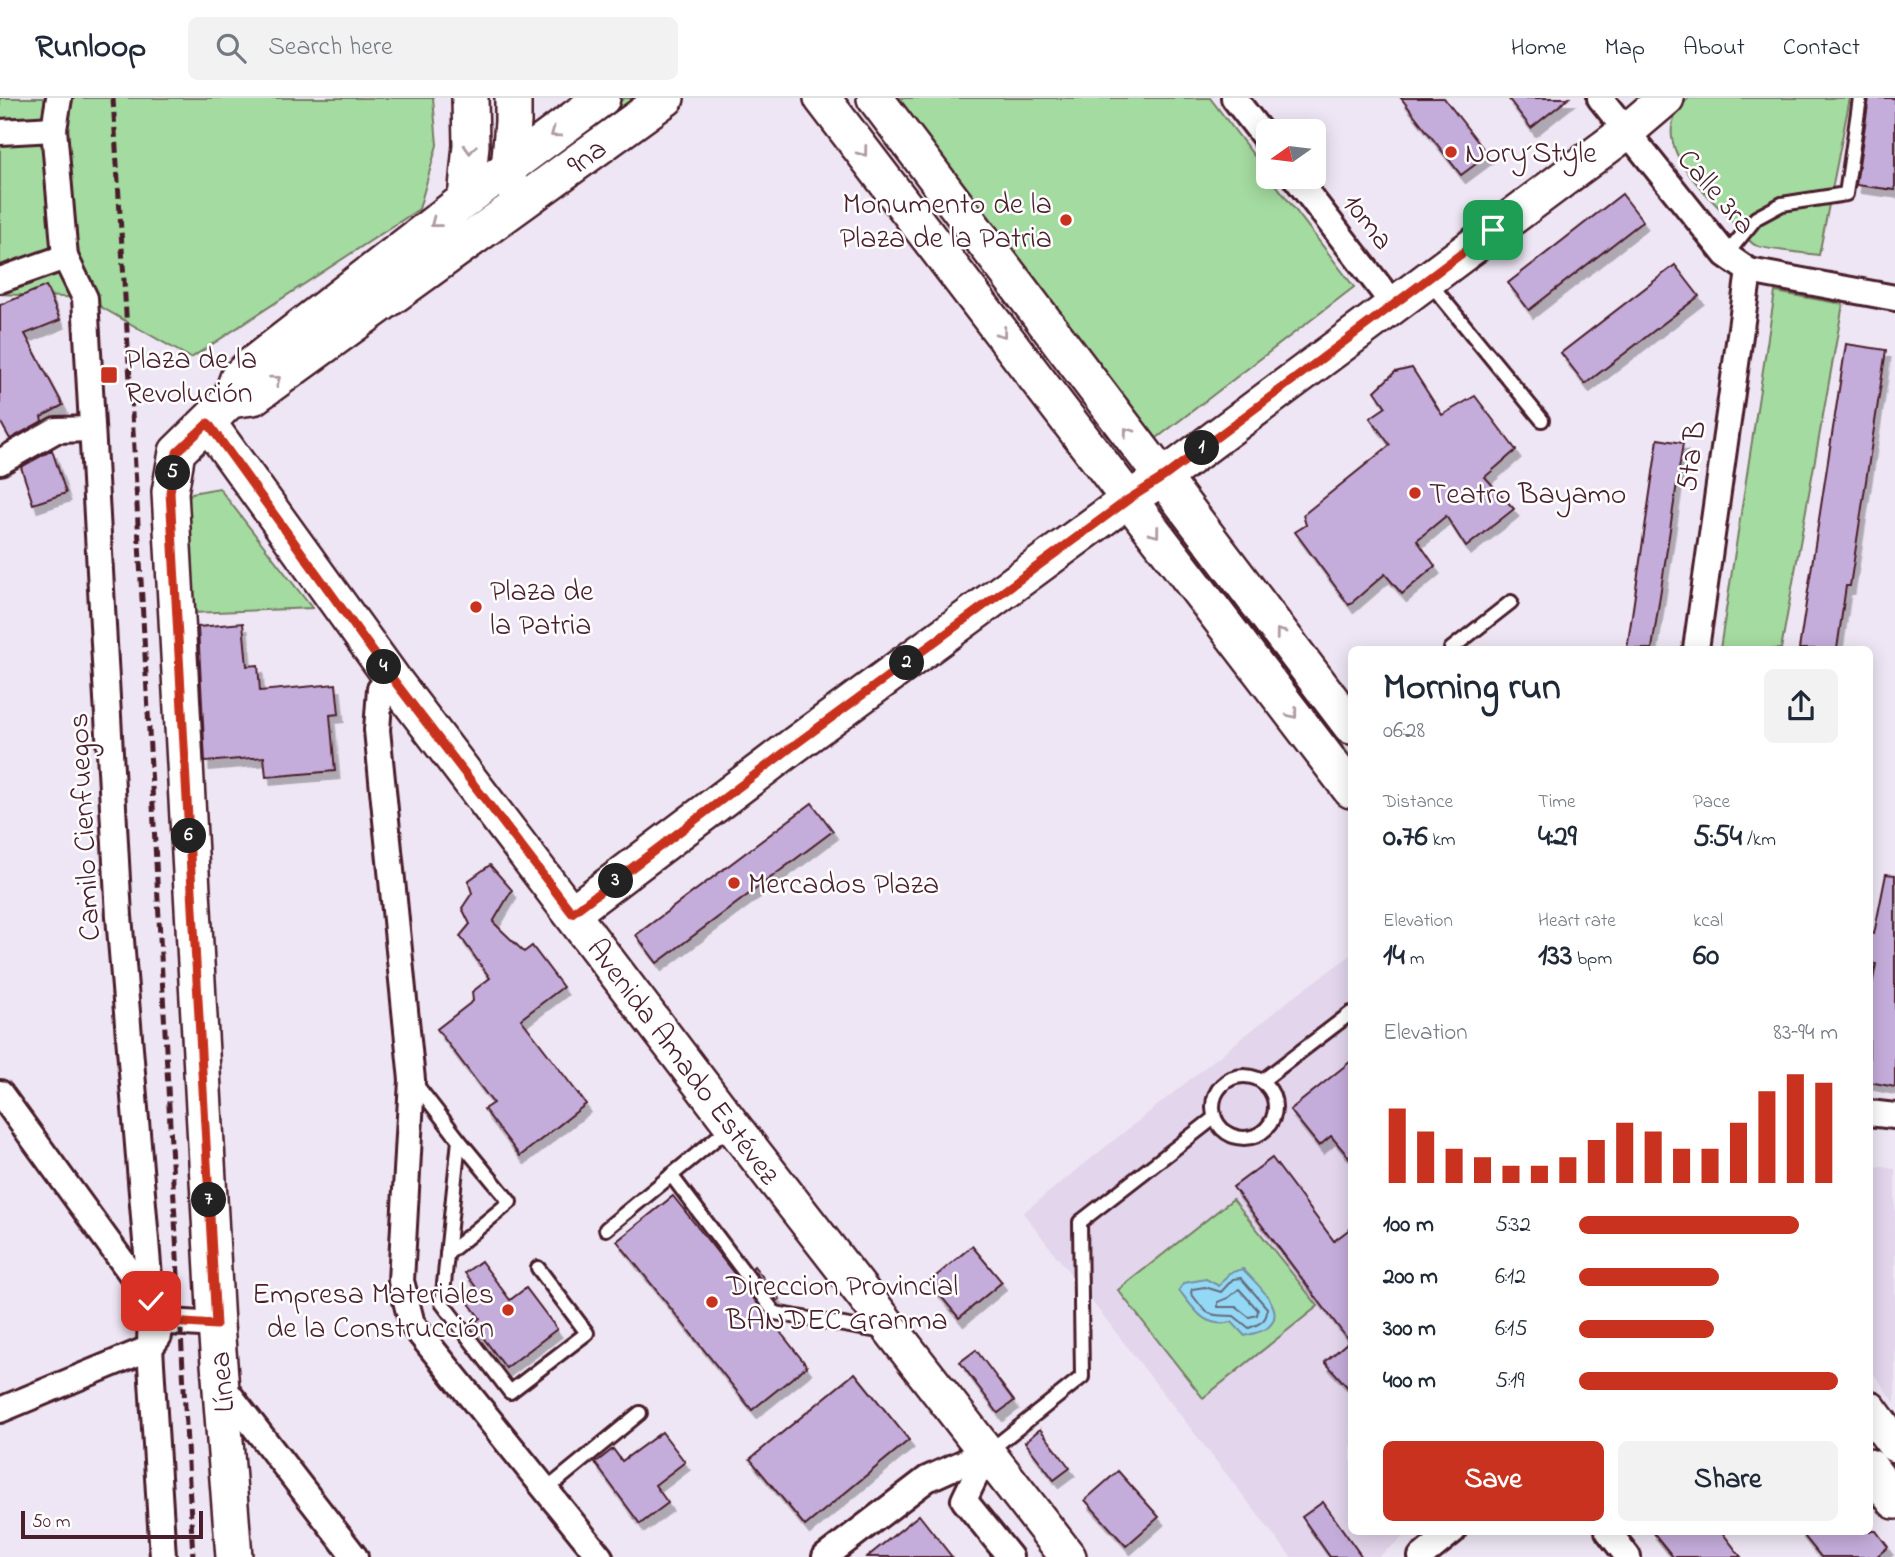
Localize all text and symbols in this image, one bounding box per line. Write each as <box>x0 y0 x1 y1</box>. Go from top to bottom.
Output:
search box <box>188 17 678 80</box>
text: Runloop <box>35 24 146 72</box>
icon: search <box>212 29 250 67</box>
text: Search here <box>268 29 393 67</box>
text: Home <box>1511 31 1567 66</box>
text: Map <box>1605 31 1645 66</box>
text: About <box>1683 31 1745 66</box>
text: Contact <box>1783 31 1860 66</box>
north arrow <box>1256 119 1326 189</box>
map controls <box>1256 119 1326 189</box>
one-way arrow <box>551 124 563 137</box>
street label: 9na <box>559 129 617 188</box>
place label: Nory´Style <box>1465 133 1597 177</box>
street label: Calle 3ra <box>1665 140 1765 246</box>
one-way arrow <box>463 143 478 154</box>
one-way arrow <box>855 144 868 157</box>
marker: Nory´Style <box>1443 144 1459 160</box>
place label: Monumento de la Plaza de la Patria <box>840 184 1052 262</box>
street label: 10ma <box>1330 185 1403 261</box>
pin <box>1463 200 1523 260</box>
icon: arrive <box>1474 211 1512 249</box>
marker: Monumento de la Plaza de la Patria <box>1058 212 1074 228</box>
one-way arrow <box>430 215 442 228</box>
one-way arrow <box>993 325 1006 338</box>
place label: Plaza de la Revolución <box>125 339 257 417</box>
marker: Plaza de la Revolución <box>99 365 119 385</box>
one-way arrow <box>268 376 281 389</box>
street label: 5ta B <box>1666 418 1720 495</box>
one-way arrow <box>1124 427 1136 440</box>
pin: 1 <box>1184 430 1220 466</box>
text: 1 <box>1198 434 1205 461</box>
pin: 5 <box>156 456 190 490</box>
text: 5 <box>167 459 178 486</box>
place label: Teatro Bayamo <box>1429 474 1626 518</box>
marker: Teatro Bayamo <box>1407 485 1423 501</box>
one-way arrow <box>1146 525 1159 538</box>
place label: Plaza de la Patria <box>490 571 594 649</box>
marker: Plaza de la Patria <box>468 599 484 615</box>
one-way arrow <box>1276 628 1289 641</box>
pin: 2 <box>890 646 925 680</box>
text: 2 <box>902 649 911 676</box>
pin: 4 <box>366 650 402 684</box>
text: 4 <box>380 653 387 680</box>
text: Morning run <box>1383 661 1561 717</box>
button: share <box>1764 669 1838 743</box>
one-way arrow <box>1285 706 1297 718</box>
street label: Camilo Cienfuegos <box>58 712 114 942</box>
text: 06:28 <box>1383 715 1425 748</box>
text: Distance <box>1383 789 1453 816</box>
text: Time <box>1538 789 1576 816</box>
text: Pace <box>1693 789 1730 816</box>
text: 0.76 <box>1383 816 1428 860</box>
text: 4:29 <box>1538 816 1577 860</box>
text: 5:54 <box>1693 816 1742 860</box>
pin: 6 <box>172 818 206 854</box>
text: 6 <box>184 822 193 849</box>
text: km <box>1428 827 1455 854</box>
text: /km <box>1742 827 1776 854</box>
pin: 3 <box>598 864 634 898</box>
place label: Mercados Plaza <box>748 864 939 908</box>
text: 3 <box>612 867 619 894</box>
marker: Mercados Plaza <box>726 875 742 891</box>
text: Elevation <box>1383 908 1453 935</box>
text: Heart rate <box>1538 908 1616 935</box>
text: kcal <box>1693 908 1723 935</box>
street label: Avenida Amado Estévez <box>574 930 789 1196</box>
text: 14 <box>1383 935 1405 979</box>
text: 133 <box>1538 935 1572 979</box>
text: 60 <box>1693 935 1719 979</box>
text: m <box>1405 946 1424 973</box>
text: bpm <box>1572 946 1612 973</box>
text: Elevation <box>1383 1017 1468 1050</box>
text: 83–94 m <box>1773 1017 1838 1050</box>
pin: 7 <box>192 1182 227 1218</box>
text: 7 <box>205 1186 212 1213</box>
text: 100 m <box>1383 1209 1434 1242</box>
text: 5:32 <box>1495 1209 1531 1242</box>
text: 200 m <box>1383 1261 1438 1294</box>
text: 6:12 <box>1495 1261 1526 1294</box>
place label: Direccion Provincial BANDEC Granma <box>725 1266 958 1344</box>
pin <box>121 1271 181 1331</box>
place label: Empresa Materiales de la Construcción <box>252 1274 494 1352</box>
icon: check <box>132 1282 170 1320</box>
marker: Direccion Provincial BANDEC Granma <box>704 1294 720 1310</box>
marker: Empresa Materiales de la Construcción <box>500 1302 516 1318</box>
text: 300 m <box>1383 1313 1436 1346</box>
text: 6:15 <box>1495 1313 1528 1346</box>
street label: Línea <box>199 1349 249 1414</box>
text: 400 m <box>1383 1365 1436 1398</box>
text: 5:19 <box>1495 1365 1524 1398</box>
button: Save <box>1383 1441 1604 1521</box>
button: Share <box>1618 1441 1838 1521</box>
scale bar <box>21 1508 203 1540</box>
text: 50 m <box>32 1509 71 1536</box>

